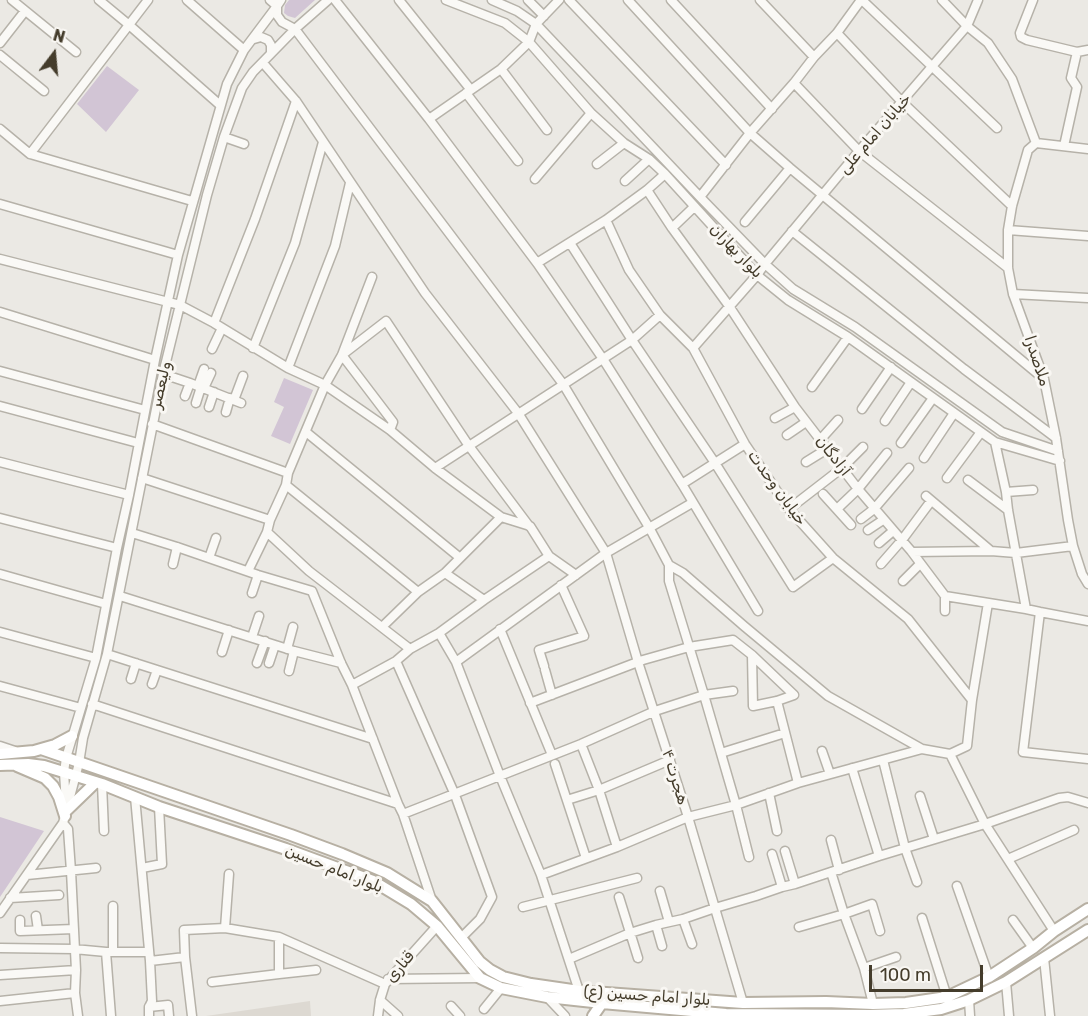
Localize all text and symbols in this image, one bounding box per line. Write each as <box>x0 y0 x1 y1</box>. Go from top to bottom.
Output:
north arrow <box>24 24 84 84</box>
text: N <box>51 25 67 47</box>
street label: خیابان امام علی <box>835 90 915 178</box>
street label: بلوار بهاران <box>705 220 767 282</box>
street label: ملاصدرا <box>1020 333 1054 389</box>
street label: ولیعصر <box>146 360 176 410</box>
street label: آزادگان <box>811 432 855 480</box>
street label: خیابان وحدت <box>743 447 811 529</box>
street label: هجرت ۴ <box>658 747 692 807</box>
street label: بلوار امام حسین <box>282 841 386 897</box>
street label: قناری <box>381 947 419 987</box>
scale bar <box>872 953 986 991</box>
text: 100 m <box>880 964 931 986</box>
street label: بلوار امام حسین (ع) <box>583 982 711 1010</box>

